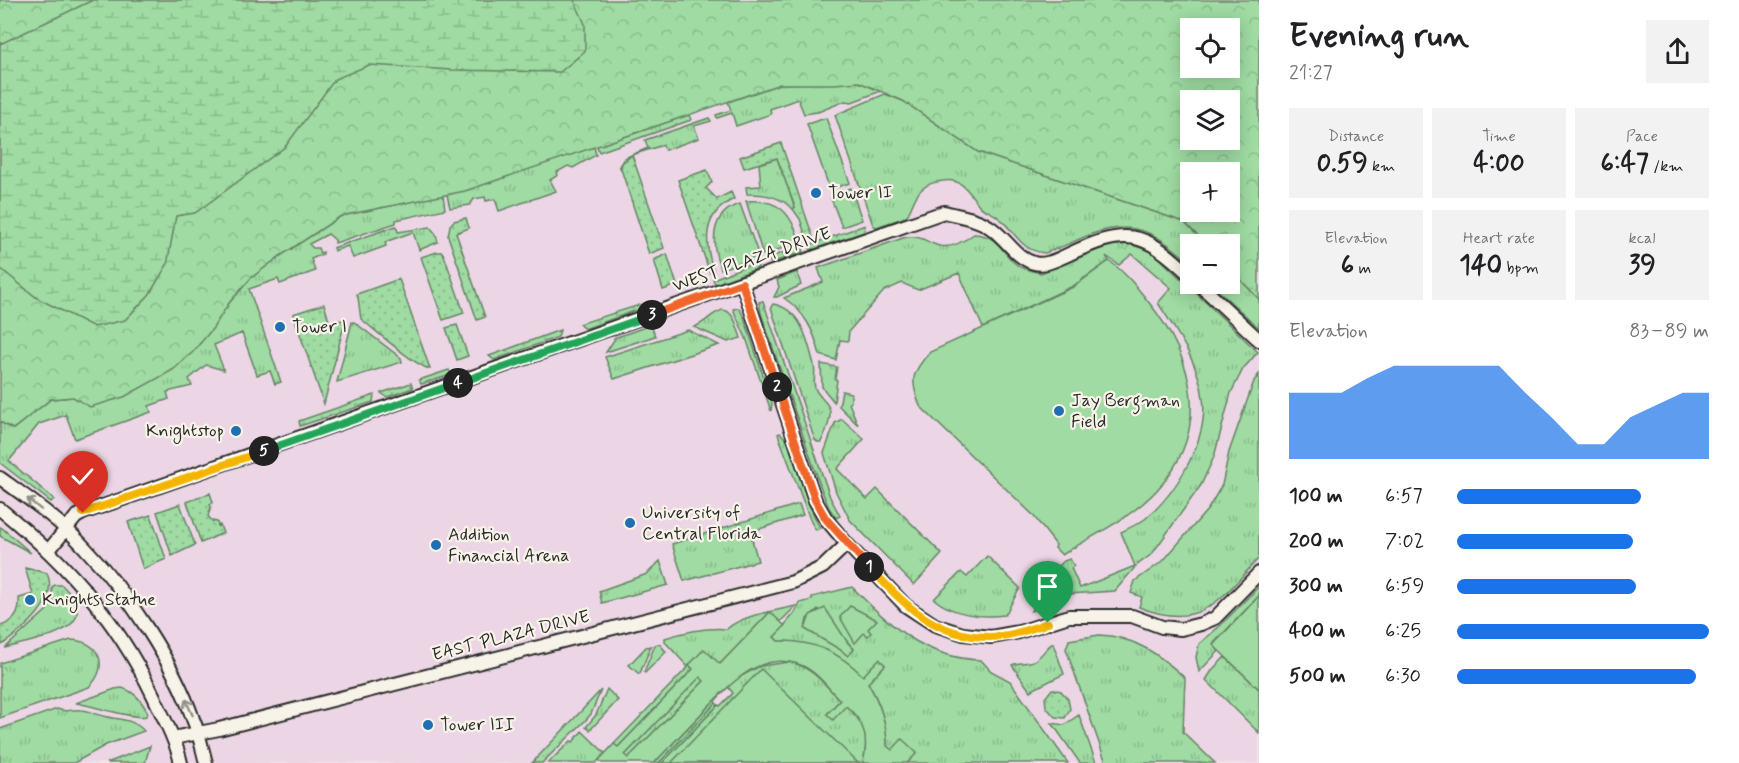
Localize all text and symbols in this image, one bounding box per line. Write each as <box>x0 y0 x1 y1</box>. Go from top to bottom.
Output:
text: Evening run <box>1289 15 1469 59</box>
map controls <box>1180 18 1240 294</box>
button: locate <box>1180 18 1240 78</box>
button: share <box>1646 20 1709 83</box>
text: 21:27 <box>1289 60 1333 87</box>
button: layers <box>1180 90 1240 150</box>
text: Distance <box>1328 126 1384 147</box>
text: Time <box>1482 126 1516 147</box>
text: Pace <box>1626 126 1658 147</box>
text: 0.59 <box>1317 147 1368 181</box>
text: 4:00 <box>1473 147 1525 181</box>
text: 6:47 <box>1600 147 1649 181</box>
text: km <box>1368 156 1395 177</box>
text: /km <box>1649 156 1684 177</box>
button: + <box>1180 162 1240 222</box>
place label: Tower II <box>828 181 892 205</box>
marker: Tower II <box>809 186 823 200</box>
street label: WEST PLAZA DRIVE <box>670 222 834 298</box>
text: Elevation <box>1325 228 1388 249</box>
text: Heart rate <box>1463 228 1535 249</box>
text: kcal <box>1629 228 1655 249</box>
button: − <box>1180 234 1240 294</box>
text: 6 <box>1341 249 1354 283</box>
text: 140 <box>1459 249 1502 283</box>
text: 39 <box>1628 249 1656 283</box>
text: m <box>1354 258 1371 279</box>
text: bpm <box>1502 258 1539 279</box>
pin: 3 <box>637 300 667 330</box>
text: 3 <box>648 304 656 325</box>
place label: Tower I <box>292 315 347 339</box>
text: Elevation <box>1289 318 1368 345</box>
text: 83–89 m <box>1629 318 1709 345</box>
marker: Tower I <box>273 320 287 334</box>
pin: 4 <box>443 368 473 398</box>
text: 4 <box>453 372 463 393</box>
pin: 2 <box>762 372 792 402</box>
text: 2 <box>773 376 781 397</box>
place label: Jay Bergman Field <box>1071 389 1180 434</box>
marker: Jay Bergman Field <box>1052 404 1066 418</box>
place label: Knightstop <box>146 419 224 444</box>
marker: Knightstop <box>229 424 243 438</box>
pin: 5 <box>249 436 279 466</box>
text: 5 <box>259 440 269 461</box>
pin <box>57 451 108 513</box>
icon: check <box>66 460 99 493</box>
text: 100 m <box>1289 483 1343 510</box>
text: 6:57 <box>1385 483 1423 510</box>
one-way arrow <box>27 497 43 510</box>
place label: University of Central Florida <box>642 501 761 546</box>
marker: University of Central Florida <box>623 516 637 530</box>
place label: Addition Financial Arena <box>448 523 570 568</box>
text: 200 m <box>1289 528 1344 555</box>
text: 7:02 <box>1385 528 1424 555</box>
marker: Addition Financial Arena <box>429 538 443 552</box>
pin: 1 <box>854 552 884 582</box>
text: 1 <box>865 556 873 577</box>
pin <box>1022 561 1073 623</box>
icon: arrive <box>1031 570 1064 603</box>
text: 300 m <box>1289 573 1343 600</box>
text: 6:59 <box>1385 573 1425 600</box>
place label: Knights Statue <box>42 588 156 613</box>
marker: Knights Statue <box>23 593 37 607</box>
street label: EAST PLAZA DRIVE <box>430 605 592 667</box>
text: 400 m <box>1289 618 1345 645</box>
text: 6:25 <box>1385 618 1421 645</box>
text: 500 m <box>1289 663 1346 690</box>
text: 6:30 <box>1385 663 1421 690</box>
one-way arrow <box>182 699 194 717</box>
place label: Tower III <box>440 713 515 737</box>
marker: Tower III <box>421 718 435 732</box>

